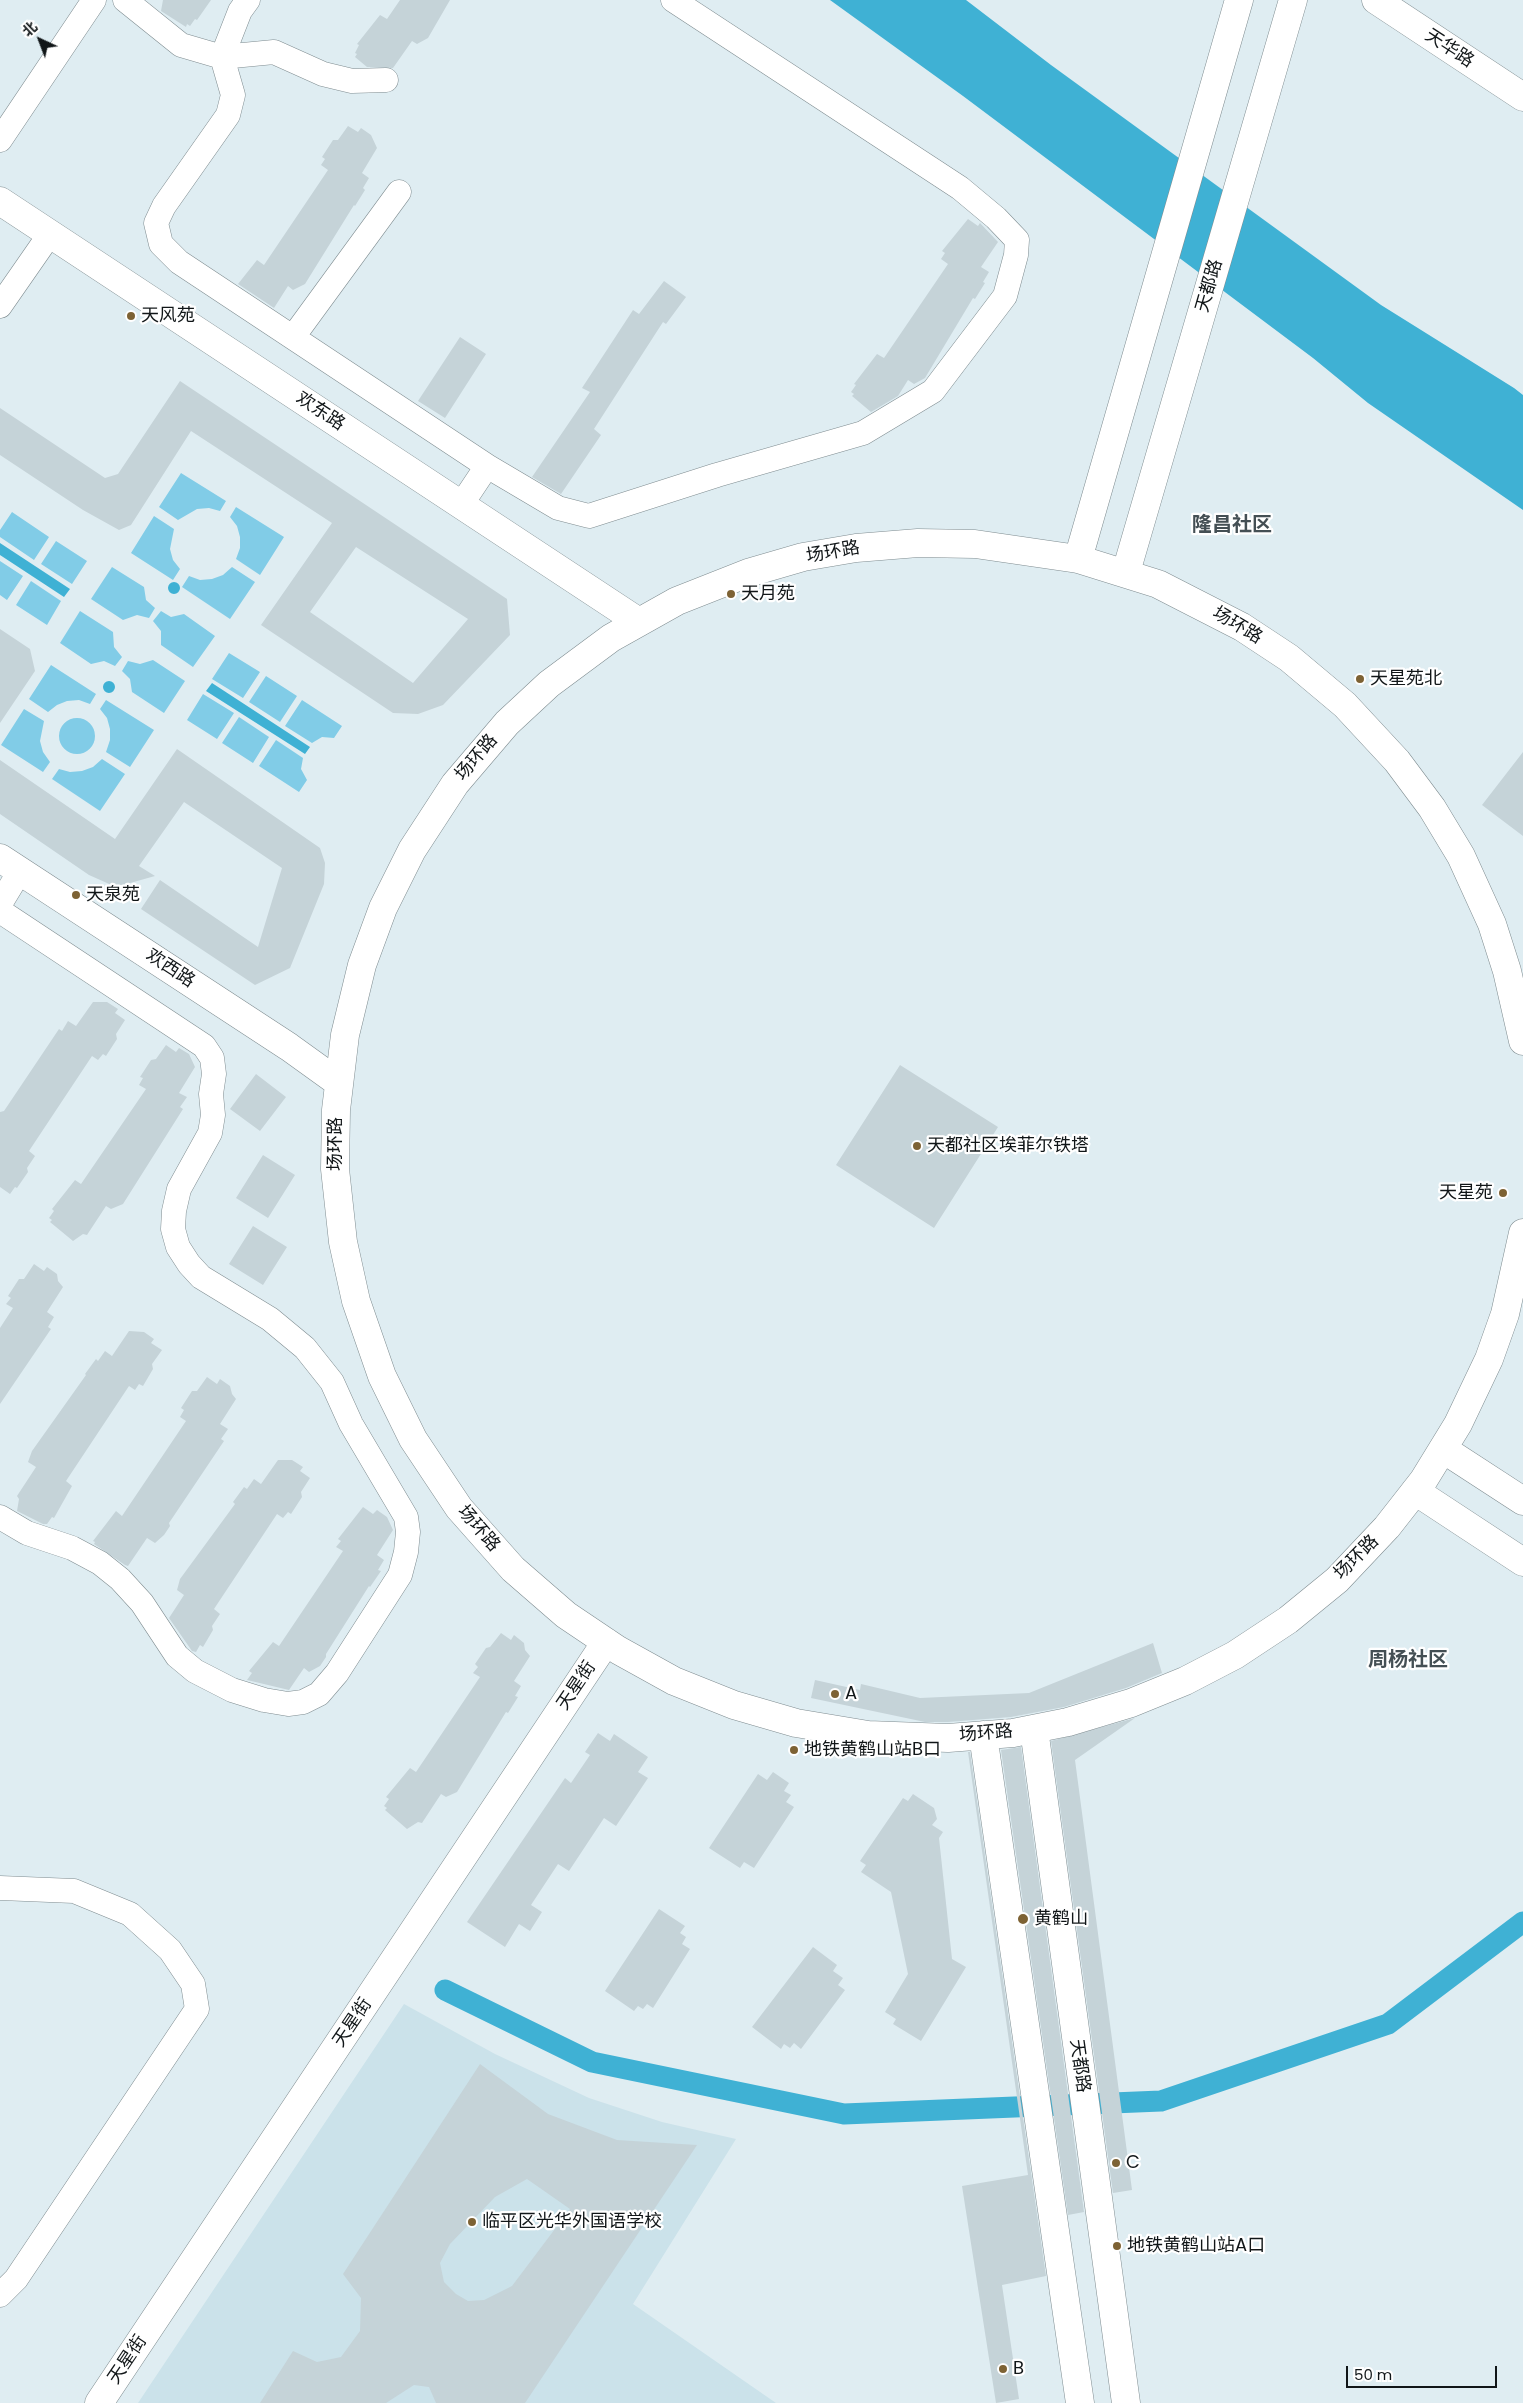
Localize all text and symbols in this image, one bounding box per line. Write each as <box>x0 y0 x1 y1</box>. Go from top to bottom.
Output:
north arrow <box>15 15 65 65</box>
text: 北 <box>18 17 42 41</box>
street label: 天华路 <box>1420 25 1478 73</box>
street label: 天都路 <box>1192 257 1228 315</box>
place label: 天风苑 <box>141 305 195 327</box>
marker: 天风苑 <box>125 310 137 322</box>
street label: 欢东路 <box>291 388 349 436</box>
district label: 隆昌社区 <box>1192 514 1272 538</box>
street label: 场环路 <box>805 538 861 568</box>
place label: 天月苑 <box>741 583 795 605</box>
marker: 天月苑 <box>725 588 737 600</box>
street label: 场环路 <box>1208 603 1266 649</box>
place label: 天星苑北 <box>1370 668 1442 690</box>
marker: 天星苑北 <box>1354 673 1366 685</box>
street label: 场环路 <box>451 730 503 786</box>
place label: 天泉苑 <box>86 884 140 906</box>
marker: 天泉苑 <box>70 889 82 901</box>
street label: 欢西路 <box>141 945 199 993</box>
street label: 场环路 <box>325 1117 347 1171</box>
place label: 天都社区埃菲尔铁塔 <box>927 1135 1089 1157</box>
marker: 天都社区埃菲尔铁塔 <box>911 1140 923 1152</box>
place label: 天星苑 <box>1439 1182 1493 1204</box>
marker: 天星苑 <box>1497 1187 1509 1199</box>
street label: 场环路 <box>452 1502 504 1556</box>
street label: 场环路 <box>1330 1531 1384 1585</box>
district label: 周杨社区 <box>1368 1649 1448 1673</box>
street label: 天星街 <box>553 1658 601 1714</box>
place label: A <box>845 1683 857 1705</box>
marker: A <box>829 1688 841 1700</box>
street label: 场环路 <box>958 1721 1014 1747</box>
place label: 地铁黄鹤山站B口 <box>804 1739 941 1761</box>
marker: 地铁黄鹤山站B口 <box>788 1744 800 1756</box>
place label: 黄鹤山 <box>1034 1908 1088 1930</box>
marker: 黄鹤山 <box>1016 1912 1030 1926</box>
street label: 天星街 <box>329 1995 377 2051</box>
street label: 天都路 <box>1065 2038 1093 2094</box>
place label: C <box>1126 2152 1140 2174</box>
marker: C <box>1110 2157 1122 2169</box>
place label: 临平区光华外国语学校 <box>482 2211 662 2233</box>
marker: 临平区光华外国语学校 <box>466 2216 478 2228</box>
place label: 地铁黄鹤山站A口 <box>1127 2235 1265 2257</box>
marker: 地铁黄鹤山站A口 <box>1111 2240 1123 2252</box>
street label: 天星街 <box>104 2332 152 2388</box>
scale bar <box>1348 2356 1499 2388</box>
place label: B <box>1013 2358 1024 2380</box>
marker: B <box>997 2363 1009 2375</box>
text: 50 m <box>1354 2364 1392 2385</box>

